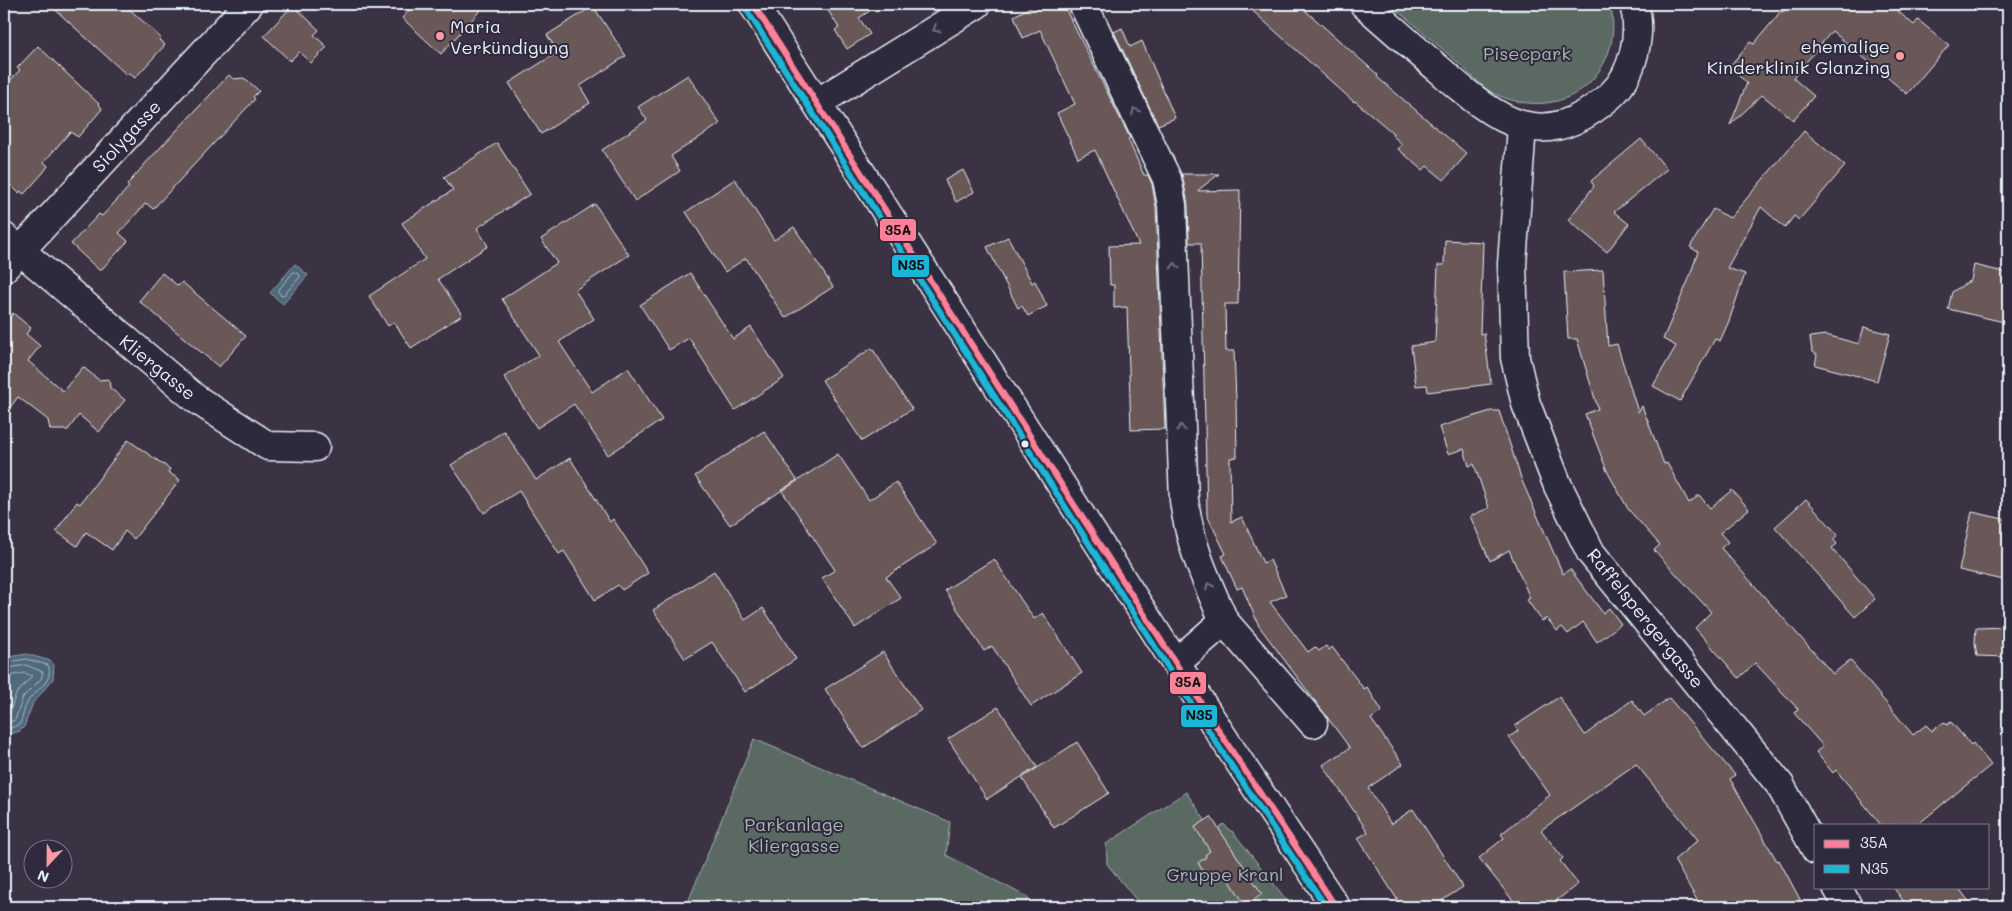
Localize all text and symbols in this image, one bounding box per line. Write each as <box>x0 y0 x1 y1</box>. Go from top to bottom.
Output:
place label: Maria Verkündigung <box>450 14 569 59</box>
one-way arrow <box>932 23 941 33</box>
marker: Maria Verkündigung <box>434 30 446 42</box>
place label: ehemalige Kinderklinik Glanzing <box>1707 34 1890 79</box>
park label: Pisecpark <box>1483 41 1571 65</box>
marker: ehemalige Kinderklinik Glanzing <box>1894 50 1906 62</box>
street label: Siolygasse <box>86 95 166 177</box>
one-way arrow <box>1130 107 1141 116</box>
line badge: 35A <box>879 218 917 242</box>
text: 35A <box>885 220 911 239</box>
line badge: N35 <box>891 254 930 278</box>
text: N35 <box>897 255 925 274</box>
one-way arrow <box>1170 262 1180 270</box>
street label: Kliergasse <box>115 329 201 405</box>
one-way arrow <box>1176 424 1187 432</box>
unlabelled marker <box>1020 439 1030 449</box>
street label: Raffelspergergasse <box>1582 543 1710 693</box>
one-way arrow <box>1205 582 1216 591</box>
line badge: 35A <box>1169 671 1207 695</box>
text: 35A <box>1175 672 1201 691</box>
line badge: N35 <box>1180 704 1218 728</box>
text: N35 <box>1185 705 1213 724</box>
park label: Parkanlage Kliergasse <box>744 812 844 857</box>
legend <box>1814 824 1990 888</box>
text: 35A <box>1860 832 1888 852</box>
north arrow <box>22 838 72 888</box>
text: N35 <box>1860 858 1889 878</box>
park label: Gruppe Kranl <box>1167 862 1284 886</box>
text: N <box>34 866 51 887</box>

